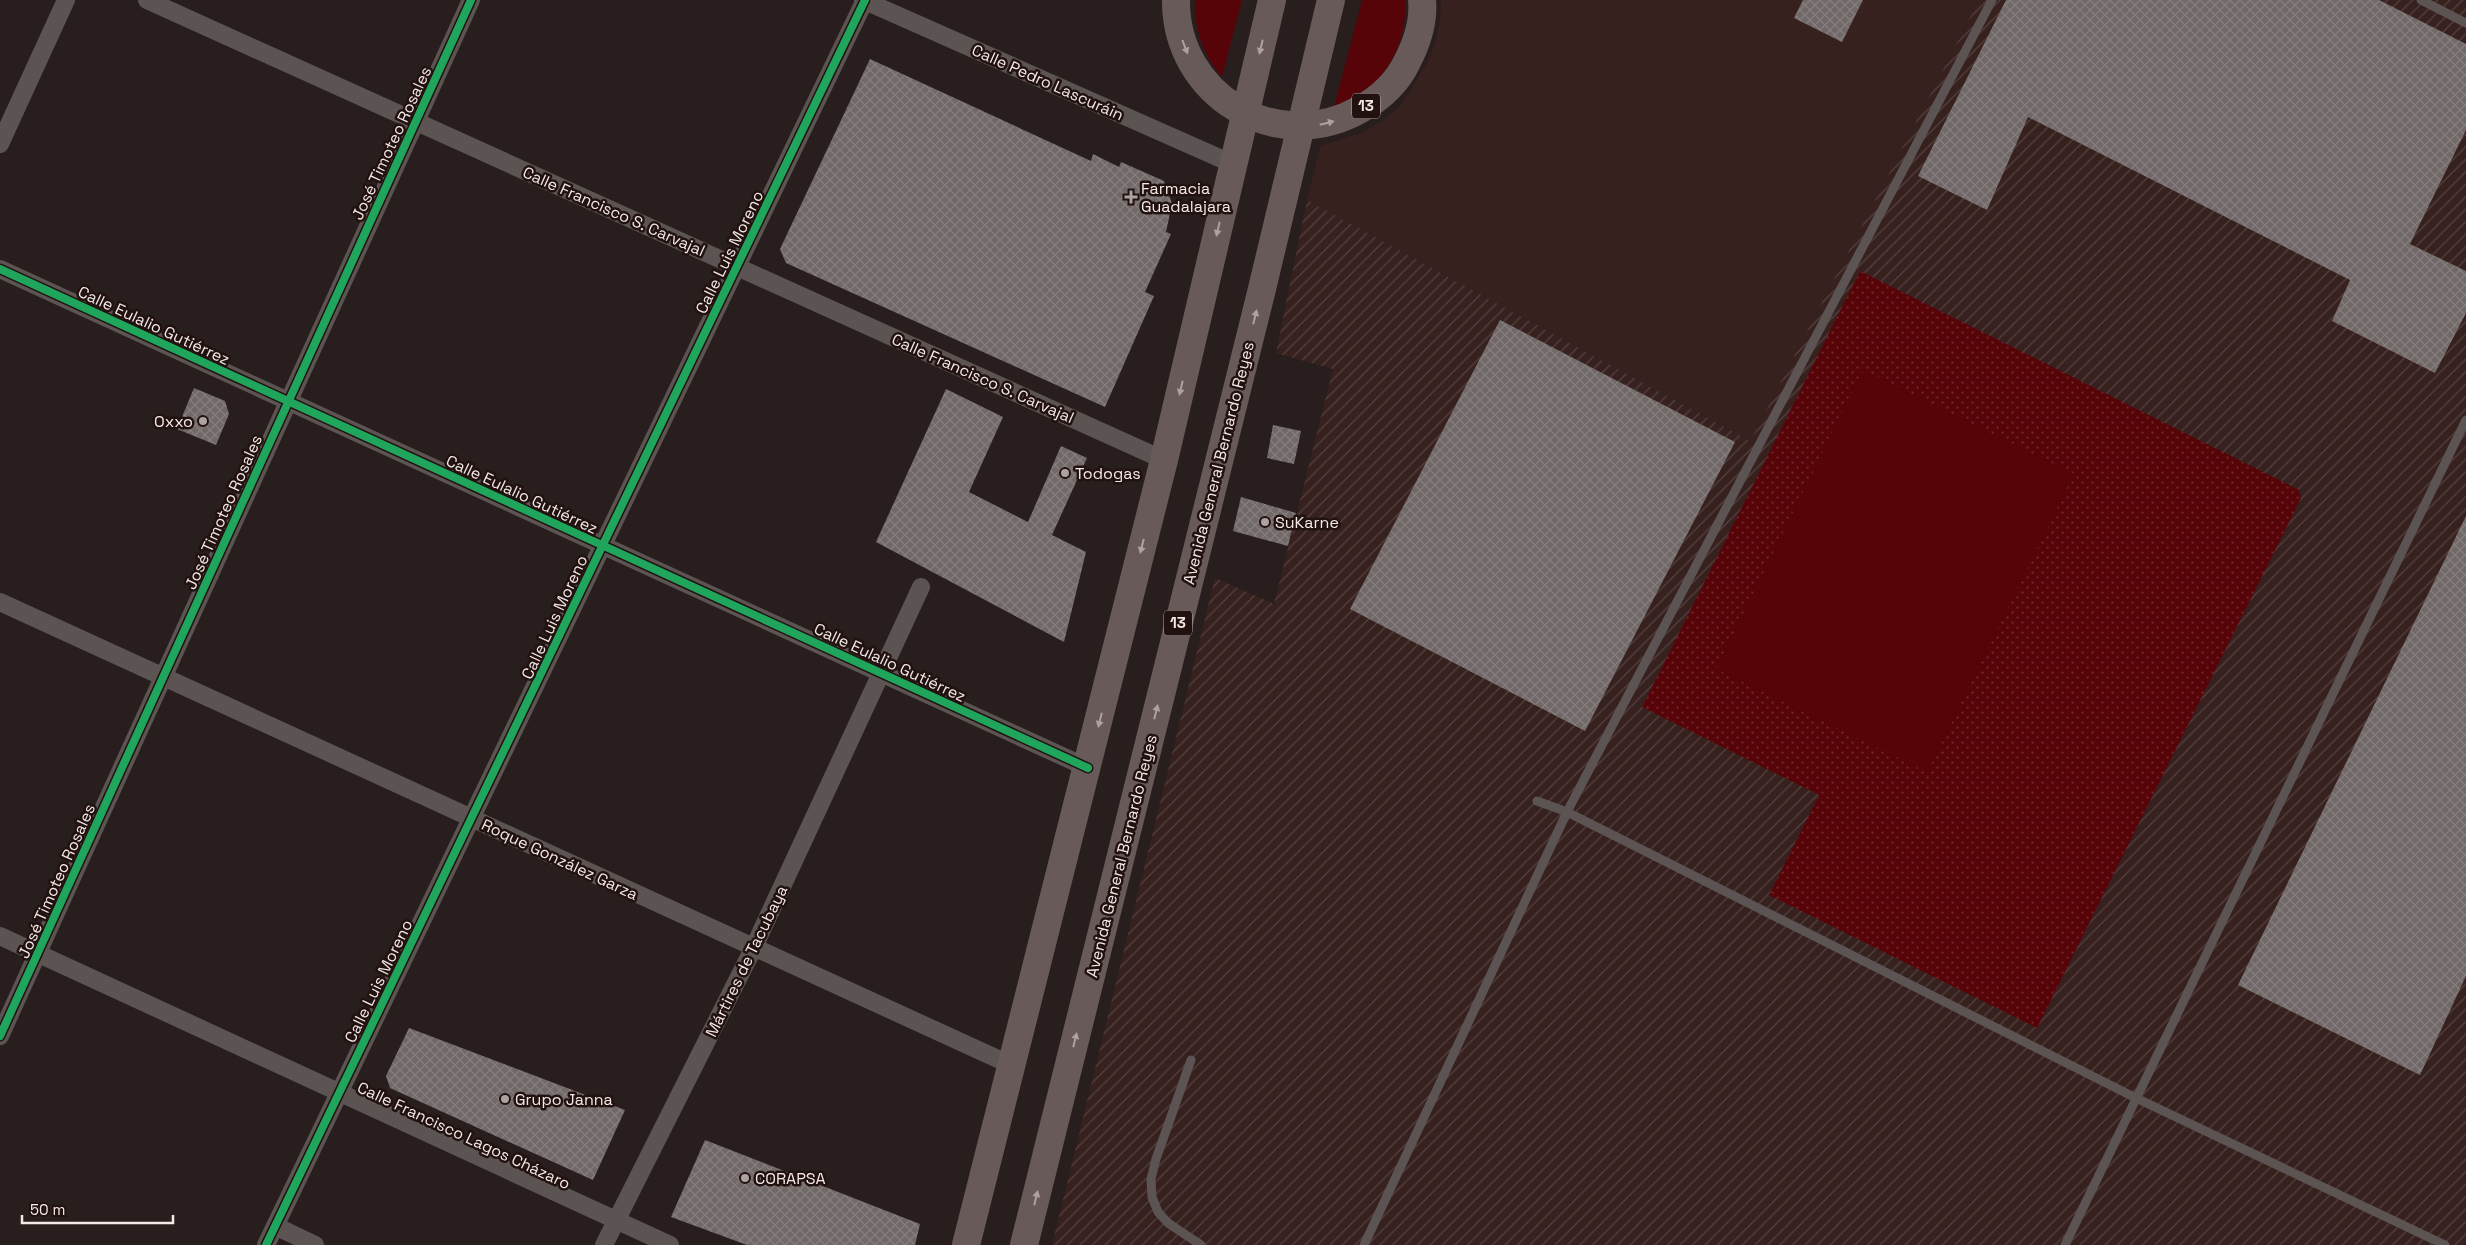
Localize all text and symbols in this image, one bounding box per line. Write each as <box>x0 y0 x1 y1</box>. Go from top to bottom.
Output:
street label: Calle Pedro Lascuráin <box>969 39 1127 125</box>
one-way arrow <box>1181 40 1189 55</box>
one-way arrow <box>1257 40 1265 55</box>
street label: José Timoteo Rosales <box>347 63 436 223</box>
road number: 13 <box>1352 94 1380 118</box>
one-way arrow <box>1319 119 1334 127</box>
street label: Calle Francisco S. Carvajal <box>519 162 708 261</box>
place label: Farmacia Guadalajara <box>1141 178 1231 217</box>
street label: Calle Luis Moreno <box>691 187 768 317</box>
marker: Farmacia Guadalajara <box>1125 191 1137 203</box>
one-way arrow <box>1214 222 1222 237</box>
street label: Calle Eulalio Gutiérrez <box>75 281 233 370</box>
one-way arrow <box>1251 309 1259 324</box>
street label: Calle Francisco S. Carvajal <box>888 329 1077 428</box>
street label: Avenida General Bernardo Reyes <box>1178 339 1259 587</box>
one-way arrow <box>1177 380 1185 395</box>
place label: Oxxo <box>154 411 193 432</box>
marker: Oxxo <box>197 415 209 427</box>
street label: José Timoteo Rosales <box>180 432 267 593</box>
street label: Calle Eulalio Gutiérrez <box>443 450 601 539</box>
place label: Todogas <box>1075 463 1141 484</box>
marker: Todogas <box>1059 467 1071 479</box>
place label: SuKarne <box>1275 512 1339 533</box>
marker: SuKarne <box>1259 516 1271 528</box>
one-way arrow <box>1138 538 1146 553</box>
street label: Calle Luis Moreno <box>517 552 592 683</box>
road number: 13 <box>1164 610 1192 636</box>
street label: Calle Eulalio Gutiérrez <box>811 618 969 707</box>
one-way arrow <box>1152 705 1160 720</box>
one-way arrow <box>1095 713 1103 728</box>
street label: Avenida General Bernardo Reyes <box>1081 732 1162 980</box>
street label: José Timoteo Rosales <box>13 801 100 962</box>
street label: Roque González Garza <box>478 814 641 905</box>
street label: Mártires de Tacubaya <box>701 882 792 1041</box>
street label: Calle Luis Moreno <box>340 916 417 1046</box>
one-way arrow <box>1071 1032 1079 1047</box>
street label: Calle Francisco Lagos Cházaro <box>354 1077 574 1194</box>
place label: Grupo Janna <box>515 1089 613 1110</box>
marker: Grupo Janna <box>499 1093 511 1105</box>
place label: CORAPSA <box>755 1168 826 1189</box>
marker: CORAPSA <box>739 1172 751 1184</box>
one-way arrow <box>1032 1190 1040 1205</box>
scale bar <box>22 1192 174 1224</box>
text: 50 m <box>30 1200 65 1219</box>

